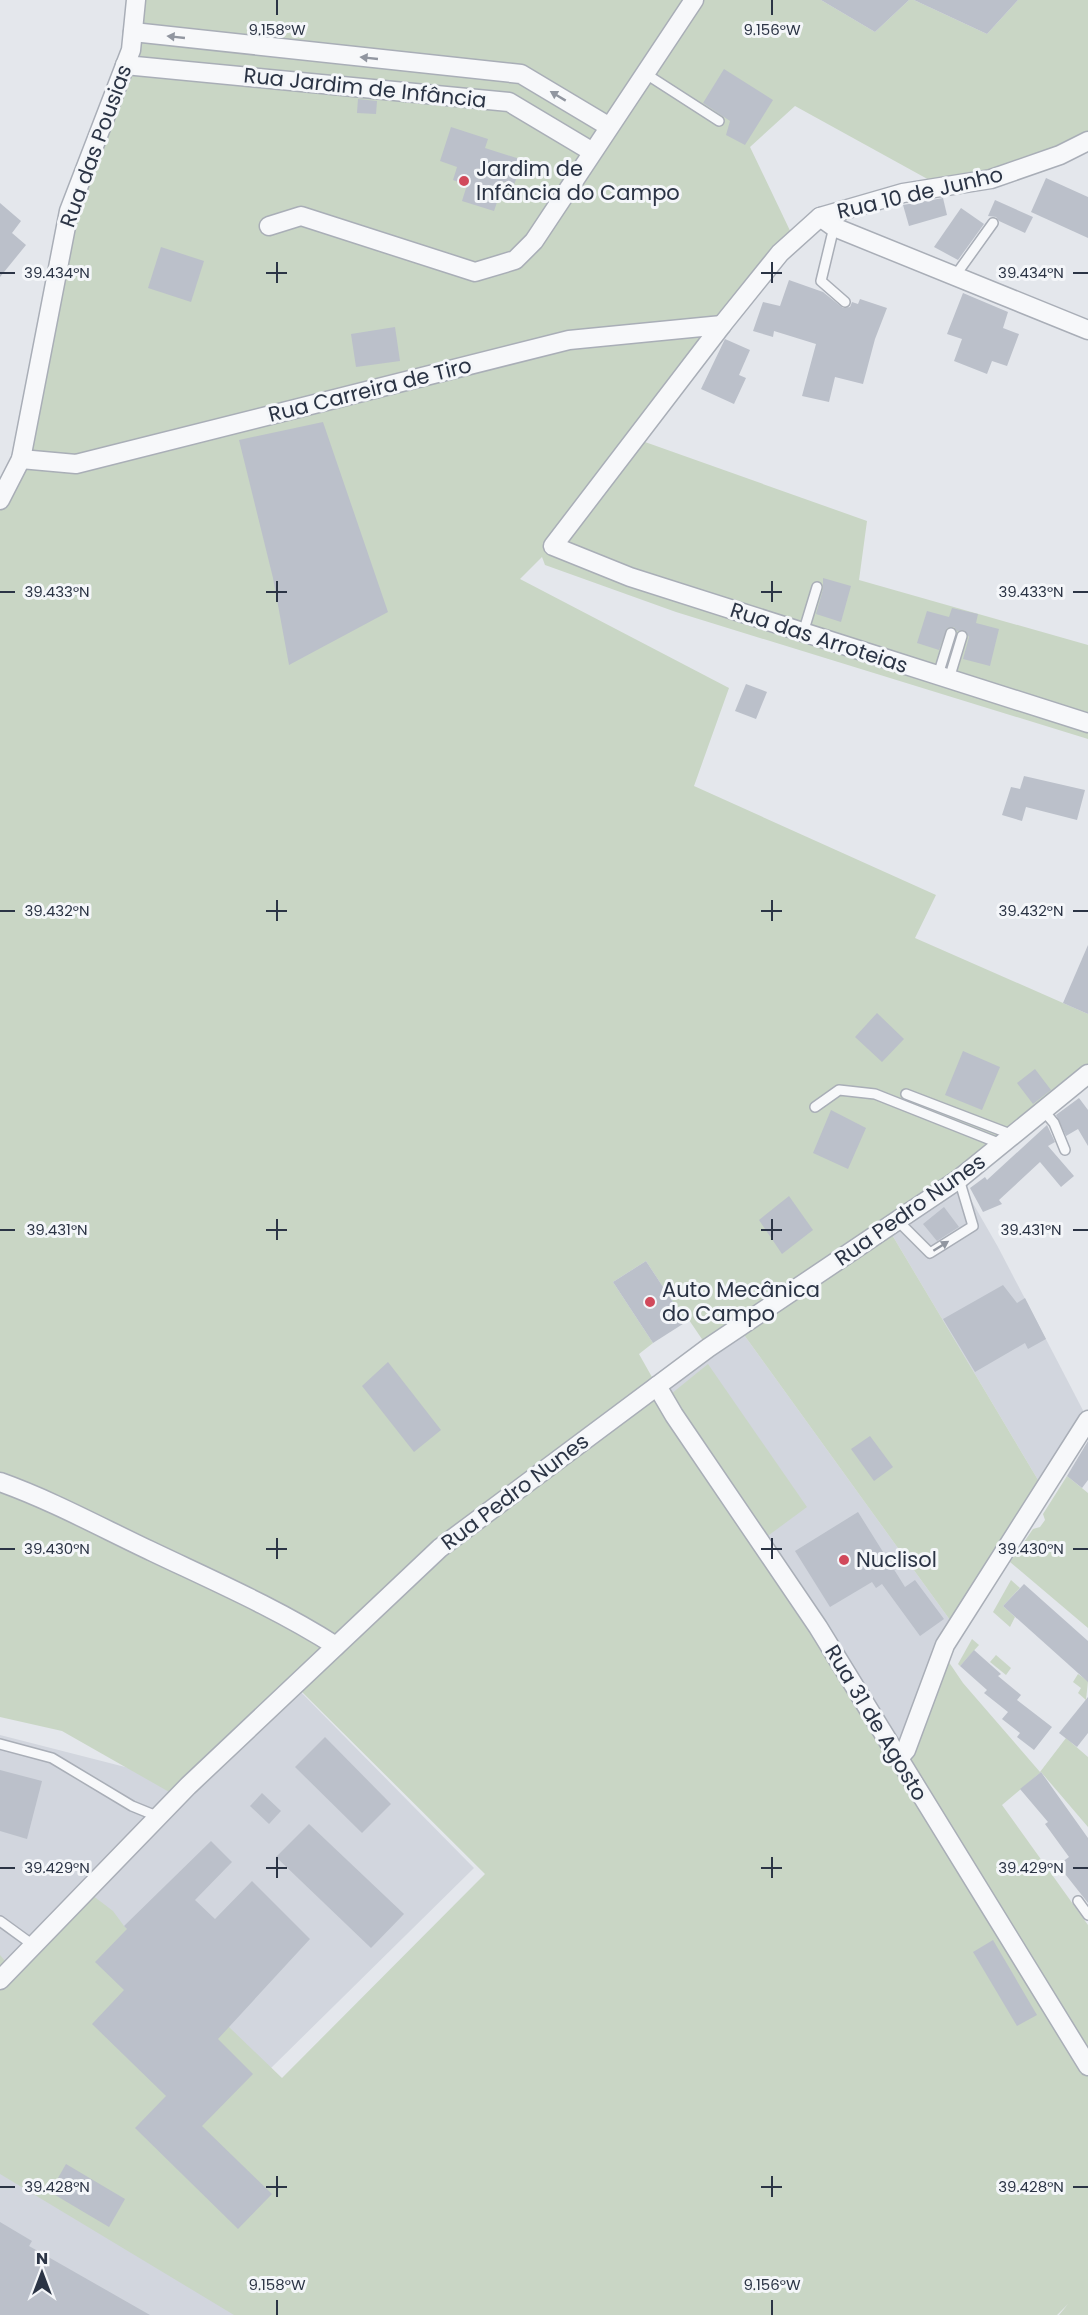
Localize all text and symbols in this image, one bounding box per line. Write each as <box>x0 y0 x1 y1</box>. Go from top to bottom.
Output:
text: 9.158°W <box>248 19 306 40</box>
text: 9.156°W <box>743 19 801 40</box>
one-way arrow <box>166 32 185 42</box>
one-way arrow <box>360 53 379 63</box>
street label: Rua das Pousias <box>53 60 138 231</box>
street label: Rua Jardim de Infância <box>242 60 488 115</box>
one-way arrow <box>549 91 566 101</box>
place label: Jardim de Infância do Campo <box>476 154 680 207</box>
street label: Rua 10 de Junho <box>834 159 1006 226</box>
marker: Jardim de Infância do Campo <box>457 174 471 188</box>
text: 39.434°N <box>24 262 90 283</box>
text: 39.434°N <box>998 262 1064 283</box>
street label: Rua Carreira de Tiro <box>265 350 475 429</box>
text: 39.433°N <box>24 581 90 602</box>
text: 39.433°N <box>998 581 1064 602</box>
street label: Rua das Arroteias <box>727 595 912 680</box>
text: 39.432°N <box>24 900 90 921</box>
text: 39.432°N <box>998 900 1064 921</box>
street label: Rua Pedro Nunes <box>829 1147 991 1272</box>
text: 39.431°N <box>26 1219 88 1240</box>
text: 39.431°N <box>1000 1219 1062 1240</box>
one-way arrow <box>933 1241 949 1252</box>
place label: Auto Mecânica do Campo <box>662 1275 820 1328</box>
marker: Auto Mecânica do Campo <box>643 1295 657 1309</box>
street label: Rua Pedro Nunes <box>435 1426 594 1557</box>
text: 39.430°N <box>24 1538 90 1559</box>
text: 39.430°N <box>998 1538 1064 1559</box>
place label: Nuclisol <box>856 1545 937 1574</box>
marker: Nuclisol <box>837 1553 851 1567</box>
street label: Rua 31 de Agosto <box>818 1639 935 1806</box>
text: 39.429°N <box>24 1857 90 1878</box>
text: 39.429°N <box>998 1857 1064 1878</box>
text: 39.428°N <box>24 2176 90 2197</box>
text: 39.428°N <box>998 2176 1064 2197</box>
north arrow <box>12 2243 72 2303</box>
text: N <box>36 2247 48 2270</box>
text: 9.158°W <box>248 2274 306 2295</box>
text: 9.156°W <box>743 2274 801 2295</box>

